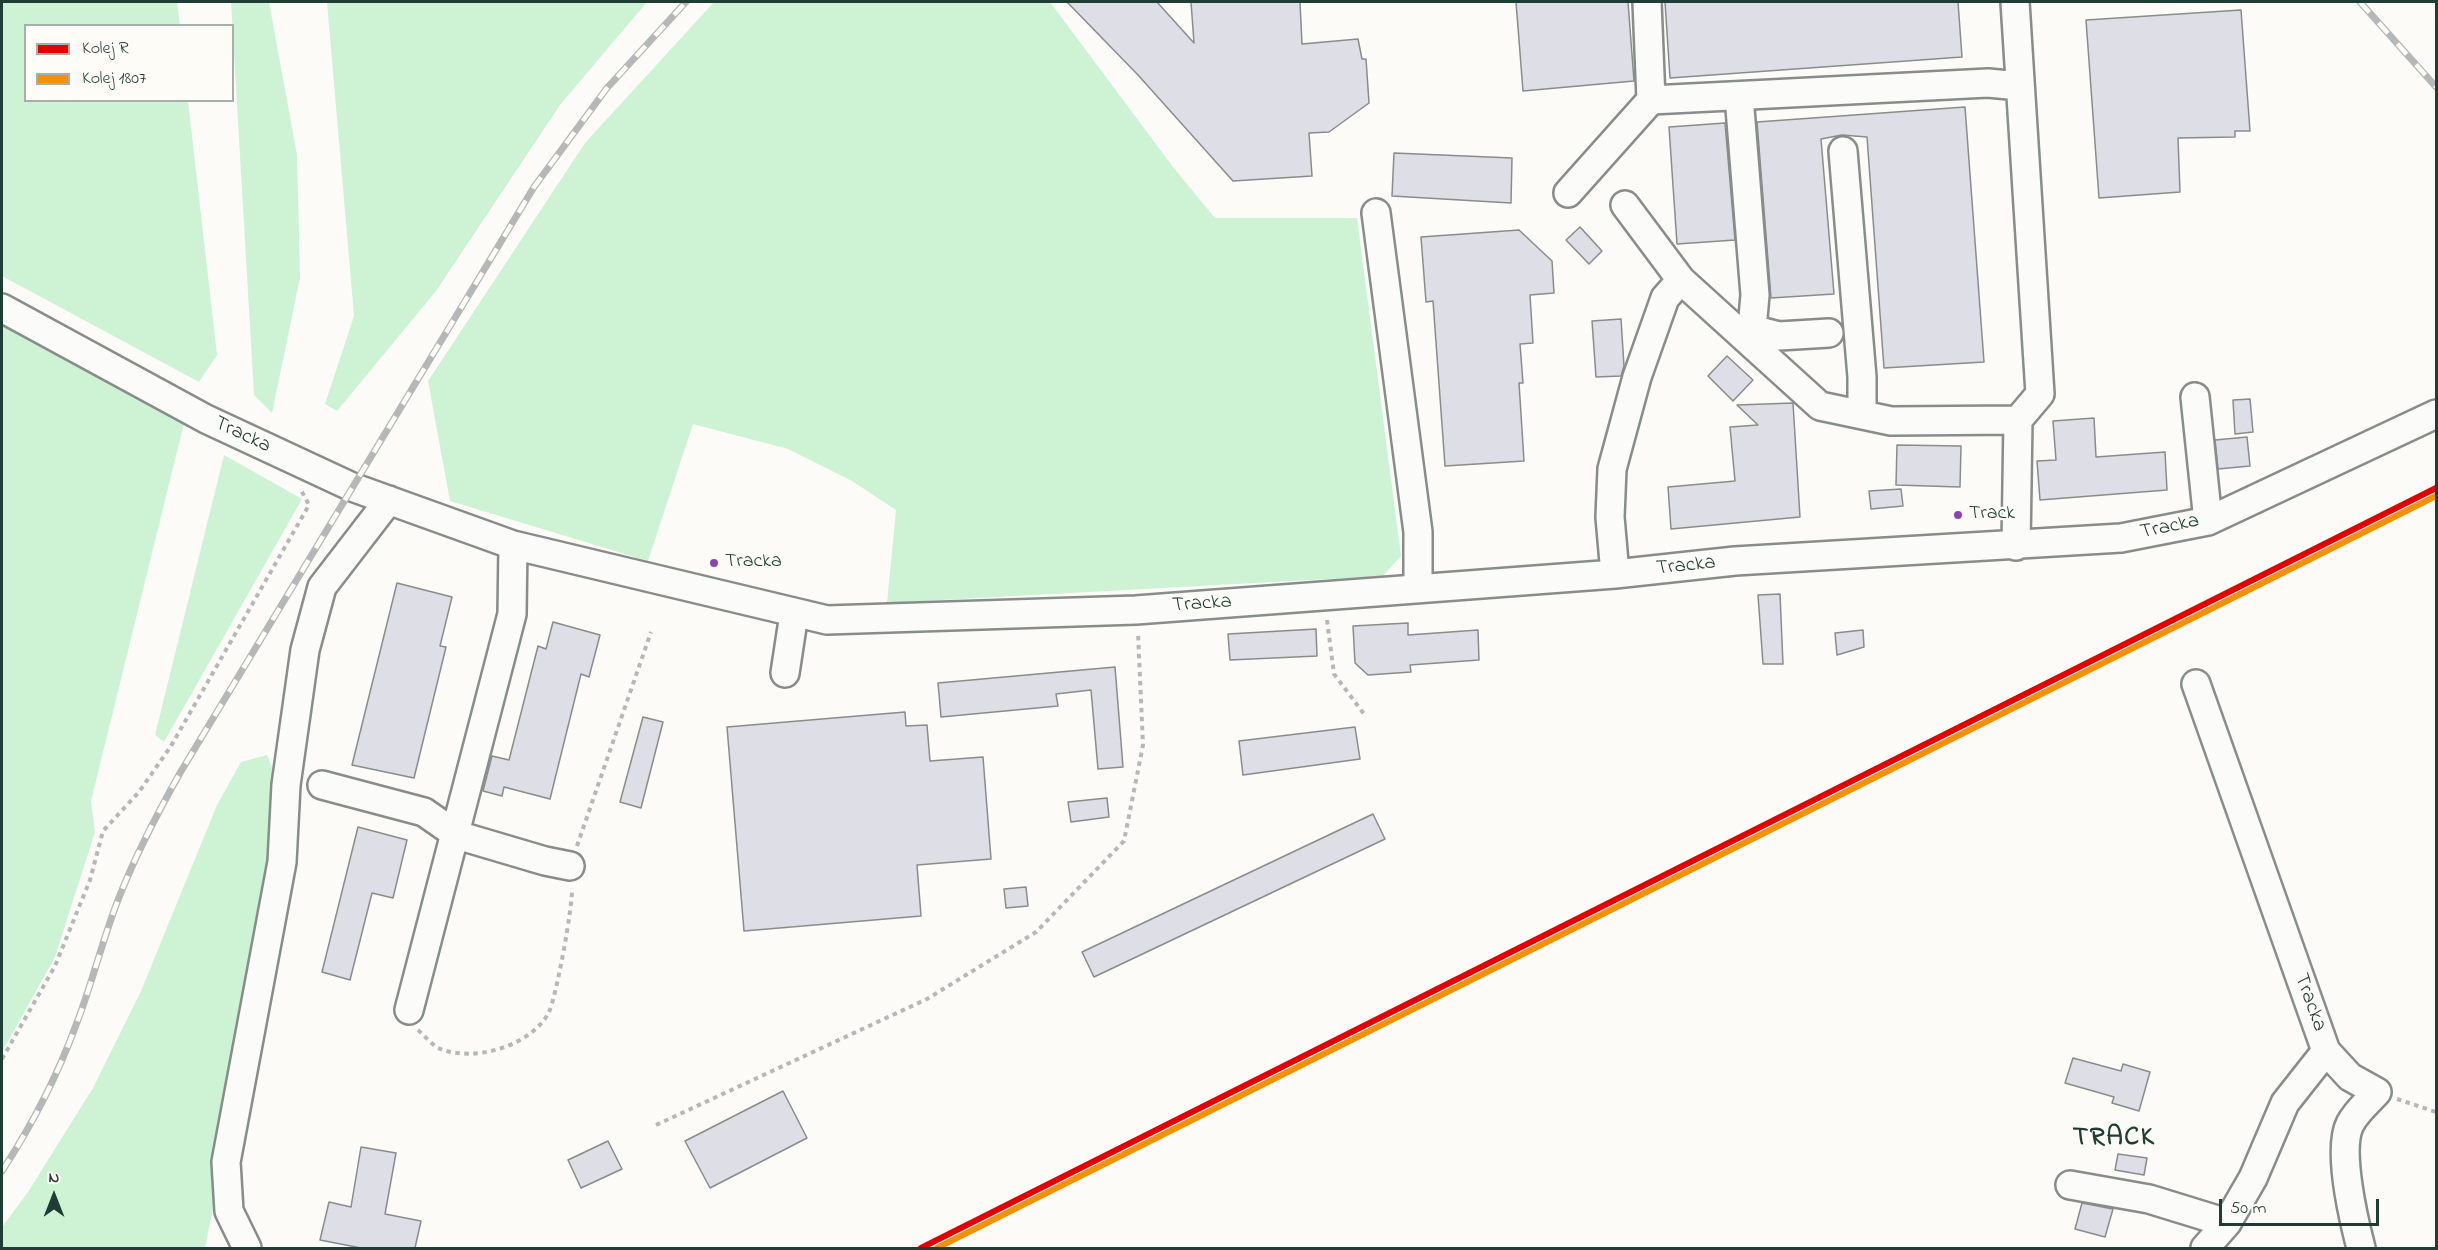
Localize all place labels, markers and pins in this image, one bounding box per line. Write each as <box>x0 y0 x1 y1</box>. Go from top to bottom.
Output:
place label: Track <box>1969 503 2015 527</box>
marker: Track <box>1952 509 1964 521</box>
place label: Tracka <box>725 551 782 575</box>
marker: Tracka <box>708 557 720 569</box>

